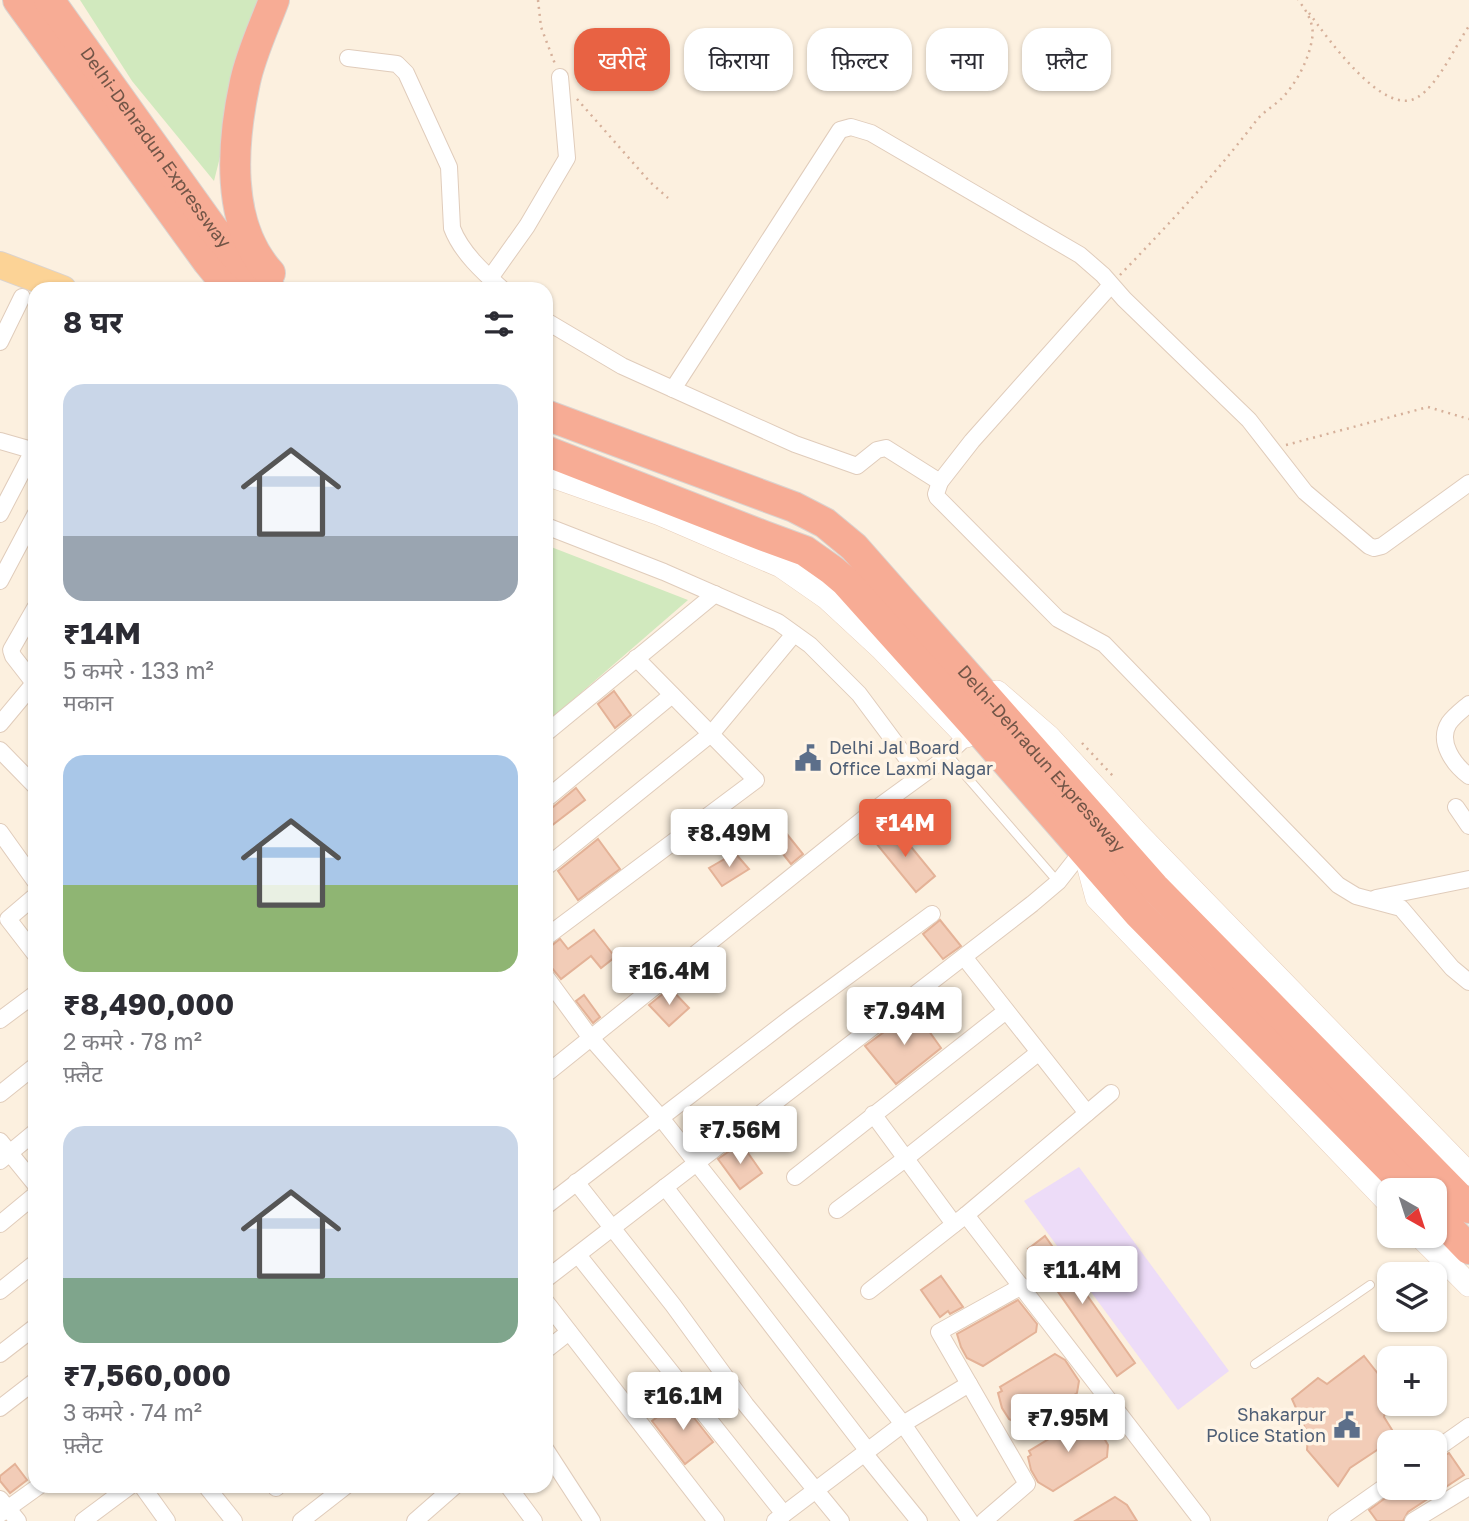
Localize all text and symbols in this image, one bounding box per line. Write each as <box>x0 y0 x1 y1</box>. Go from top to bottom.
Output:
chip: खरीदें <box>574 28 670 91</box>
chip: किराया <box>684 28 793 91</box>
chip: फ़िल्टर <box>807 28 912 91</box>
chip: नया <box>926 28 1008 91</box>
chip: फ़्लैट <box>1022 28 1111 91</box>
street label: Delhi-Dehradun Expressway <box>76 42 236 252</box>
text: 8 घर <box>63 304 122 340</box>
icon: filters <box>480 305 518 343</box>
icon: home <box>228 429 354 555</box>
text: ₹14M <box>63 615 141 651</box>
text: 5 कमरे · 133 m² <box>63 656 214 684</box>
street label: Delhi-Dehradun Expressway <box>953 660 1131 857</box>
text: मकान <box>63 688 113 716</box>
place label: Delhi Jal Board Office Laxmi Nagar <box>829 736 993 779</box>
public building icon: Delhi Jal Board Office Laxmi Nagar <box>793 743 823 773</box>
icon: home <box>228 800 354 926</box>
pin: ₹14M <box>864 800 946 859</box>
text: ₹14M <box>875 808 935 836</box>
pin: ₹8.49M <box>672 810 786 869</box>
text: ₹8.49M <box>687 818 771 846</box>
pin: ₹16.4M <box>612 948 726 1007</box>
text: ₹16.4M <box>628 956 710 984</box>
text: ₹8,490,000 <box>63 986 234 1022</box>
pin: ₹7.94M <box>847 988 961 1047</box>
text: ₹7.94M <box>863 996 945 1024</box>
text: 2 कमरे · 78 m² <box>63 1027 202 1055</box>
text: फ़्लैट <box>63 1059 103 1087</box>
pin: ₹7.56M <box>683 1106 797 1166</box>
text: ₹7.56M <box>699 1115 781 1143</box>
icon: home <box>228 1171 354 1297</box>
north arrow <box>1377 1178 1447 1248</box>
map controls <box>1377 1178 1447 1500</box>
pin: ₹11.4M <box>1025 1246 1139 1306</box>
text: ₹11.4M <box>1042 1255 1122 1283</box>
button: layers <box>1377 1262 1447 1332</box>
button: + <box>1377 1346 1447 1416</box>
text: ₹7,560,000 <box>63 1357 231 1393</box>
pin: ₹16.1M <box>626 1372 740 1432</box>
text: ₹16.1M <box>643 1381 723 1409</box>
pin: ₹7.95M <box>1011 1394 1125 1454</box>
text: 3 कमरे · 74 m² <box>63 1398 202 1426</box>
text: ₹7.95M <box>1027 1403 1109 1431</box>
place label: Shakarpur Police Station <box>1206 1403 1326 1446</box>
public building icon: Shakarpur Police Station <box>1332 1410 1362 1440</box>
text: फ़्लैट <box>63 1430 103 1458</box>
button: − <box>1377 1430 1447 1500</box>

